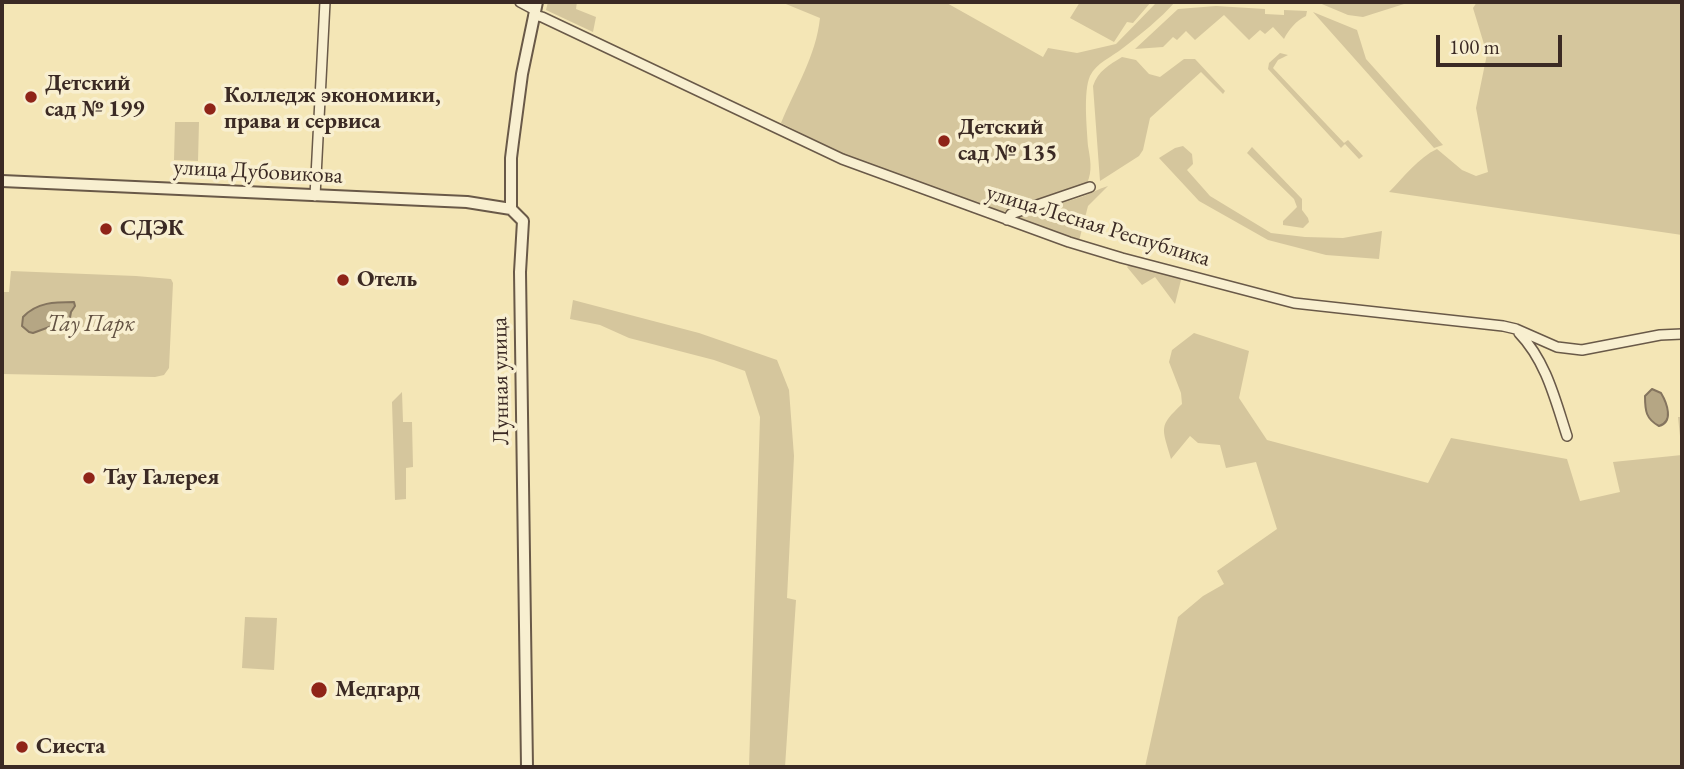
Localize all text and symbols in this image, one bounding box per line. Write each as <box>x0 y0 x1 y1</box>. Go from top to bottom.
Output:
scale bar <box>1439 21 1565 65</box>
text: 100 m <box>1449 33 1500 60</box>
place label: Детский сад № 199 <box>45 70 144 124</box>
place label: Колледж экономики, права и сервиса <box>224 82 441 136</box>
marker: Детский сад № 199 <box>23 89 39 105</box>
marker: Колледж экономики, права и сервиса <box>202 101 218 117</box>
place label: Детский сад № 135 <box>958 114 1057 168</box>
marker: Детский сад № 135 <box>936 133 952 149</box>
street label: улица Дубовикова <box>173 154 343 190</box>
street label: улица Лесная Республика <box>983 179 1213 273</box>
place label: СДЭК <box>120 215 184 243</box>
marker: СДЭК <box>98 221 114 237</box>
place label: Отель <box>357 266 417 294</box>
marker: Отель <box>335 272 351 288</box>
park label: Тау Парк <box>47 311 135 339</box>
street label: Лунная улица <box>486 317 516 445</box>
place label: Тау Галерея <box>103 464 219 492</box>
marker: Тау Галерея <box>81 470 97 486</box>
place label: Медгард <box>335 676 420 704</box>
marker: Медгард <box>309 680 329 700</box>
place label: Сиеста <box>36 733 105 761</box>
marker: Сиеста <box>14 739 30 755</box>

